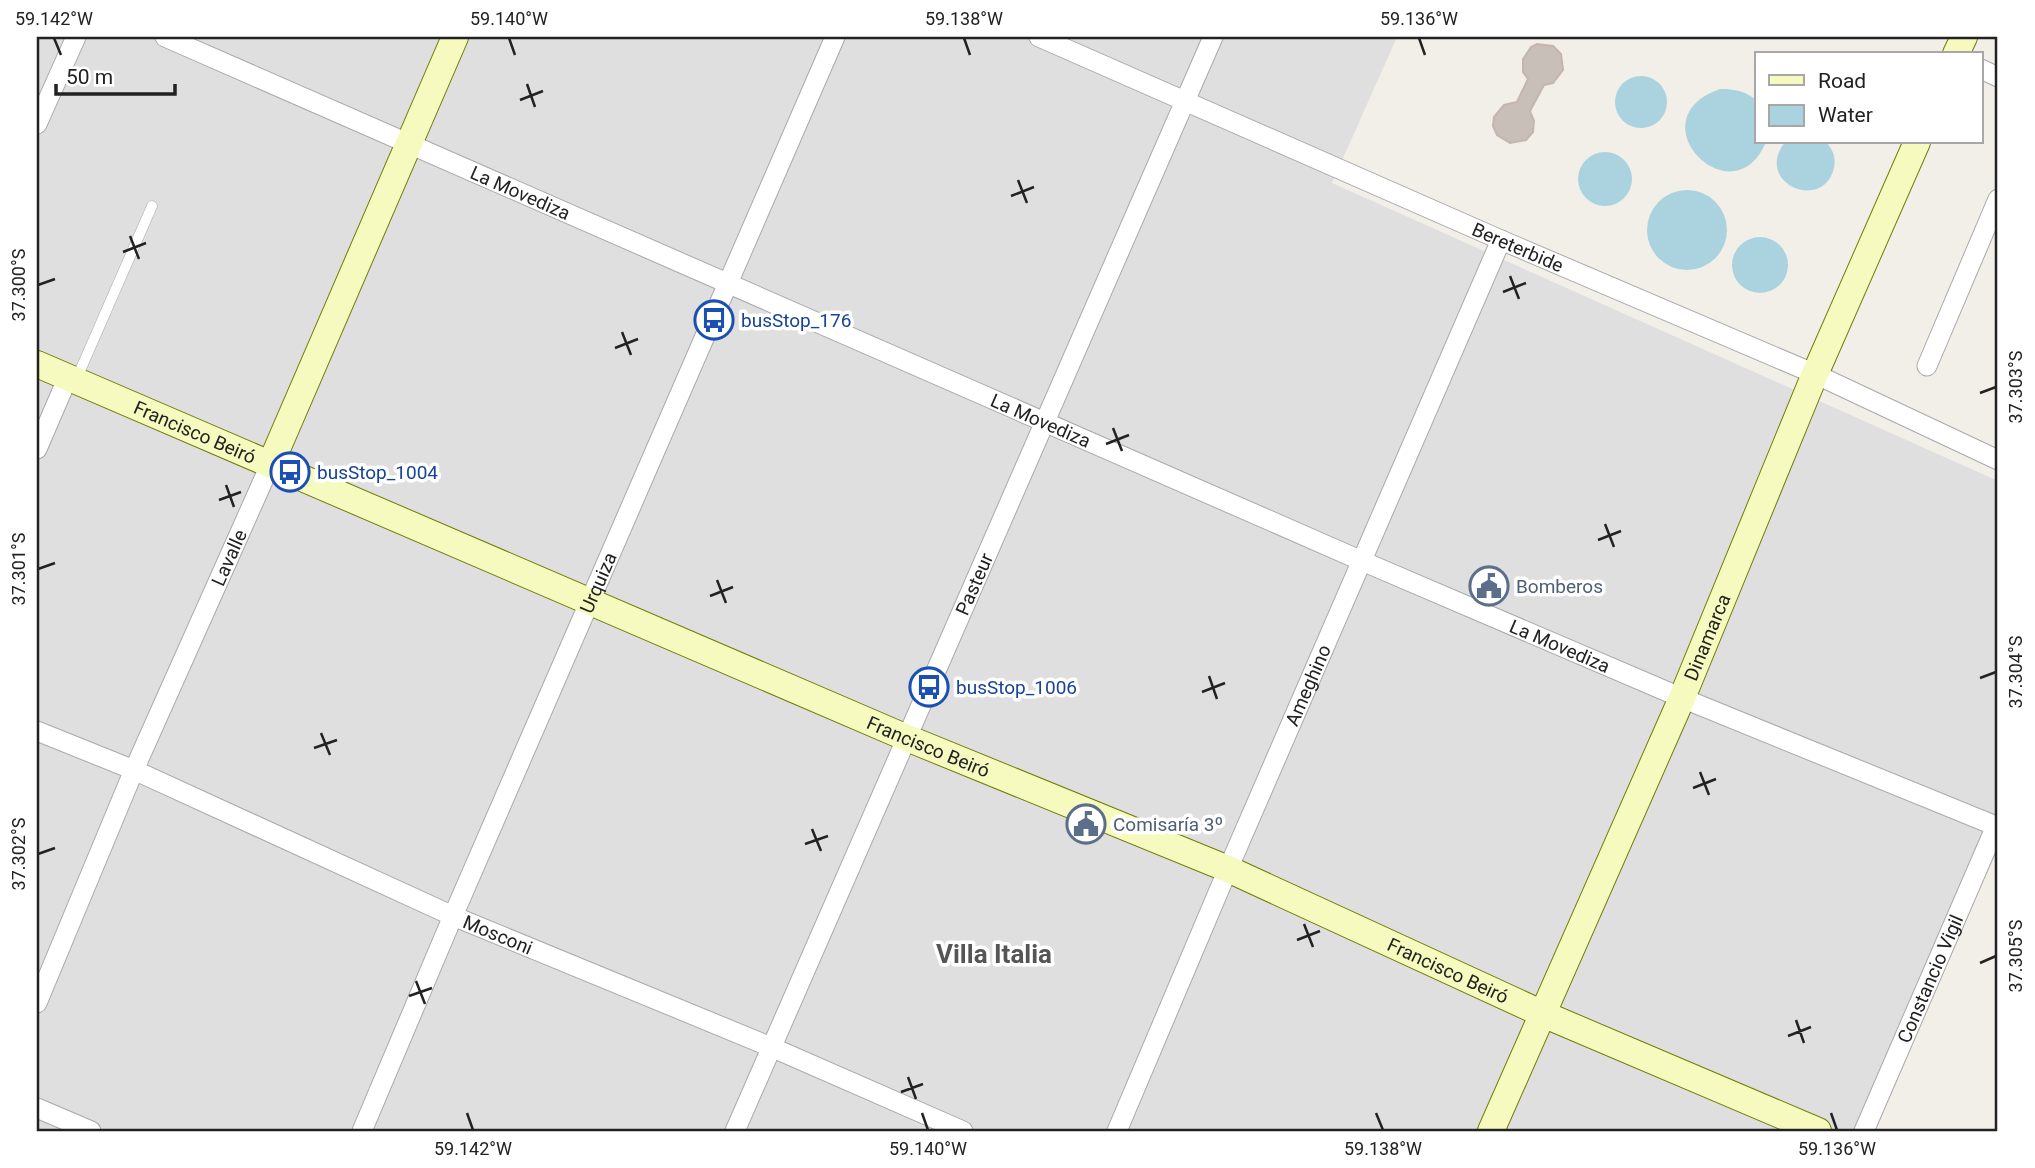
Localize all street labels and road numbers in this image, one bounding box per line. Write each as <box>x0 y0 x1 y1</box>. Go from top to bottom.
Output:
street label: La Movediza <box>467 161 574 225</box>
street label: Bereterbide <box>1469 218 1567 277</box>
street label: La Movediza <box>987 389 1094 453</box>
street label: Francisco Beiró <box>130 396 259 469</box>
street label: Lavalle <box>207 526 252 589</box>
street label: Urquiza <box>575 549 622 617</box>
street label: Pasteur <box>951 549 998 619</box>
street label: Dinamarca <box>1679 591 1735 684</box>
street label: La Movediza <box>1506 615 1613 678</box>
street label: Ameghino <box>1281 641 1336 729</box>
street label: Francisco Beiró <box>863 711 993 783</box>
street label: Mosconi <box>460 910 536 960</box>
street label: Constancio Vigil <box>1893 911 1968 1046</box>
street label: Francisco Beiró <box>1384 933 1512 1009</box>

